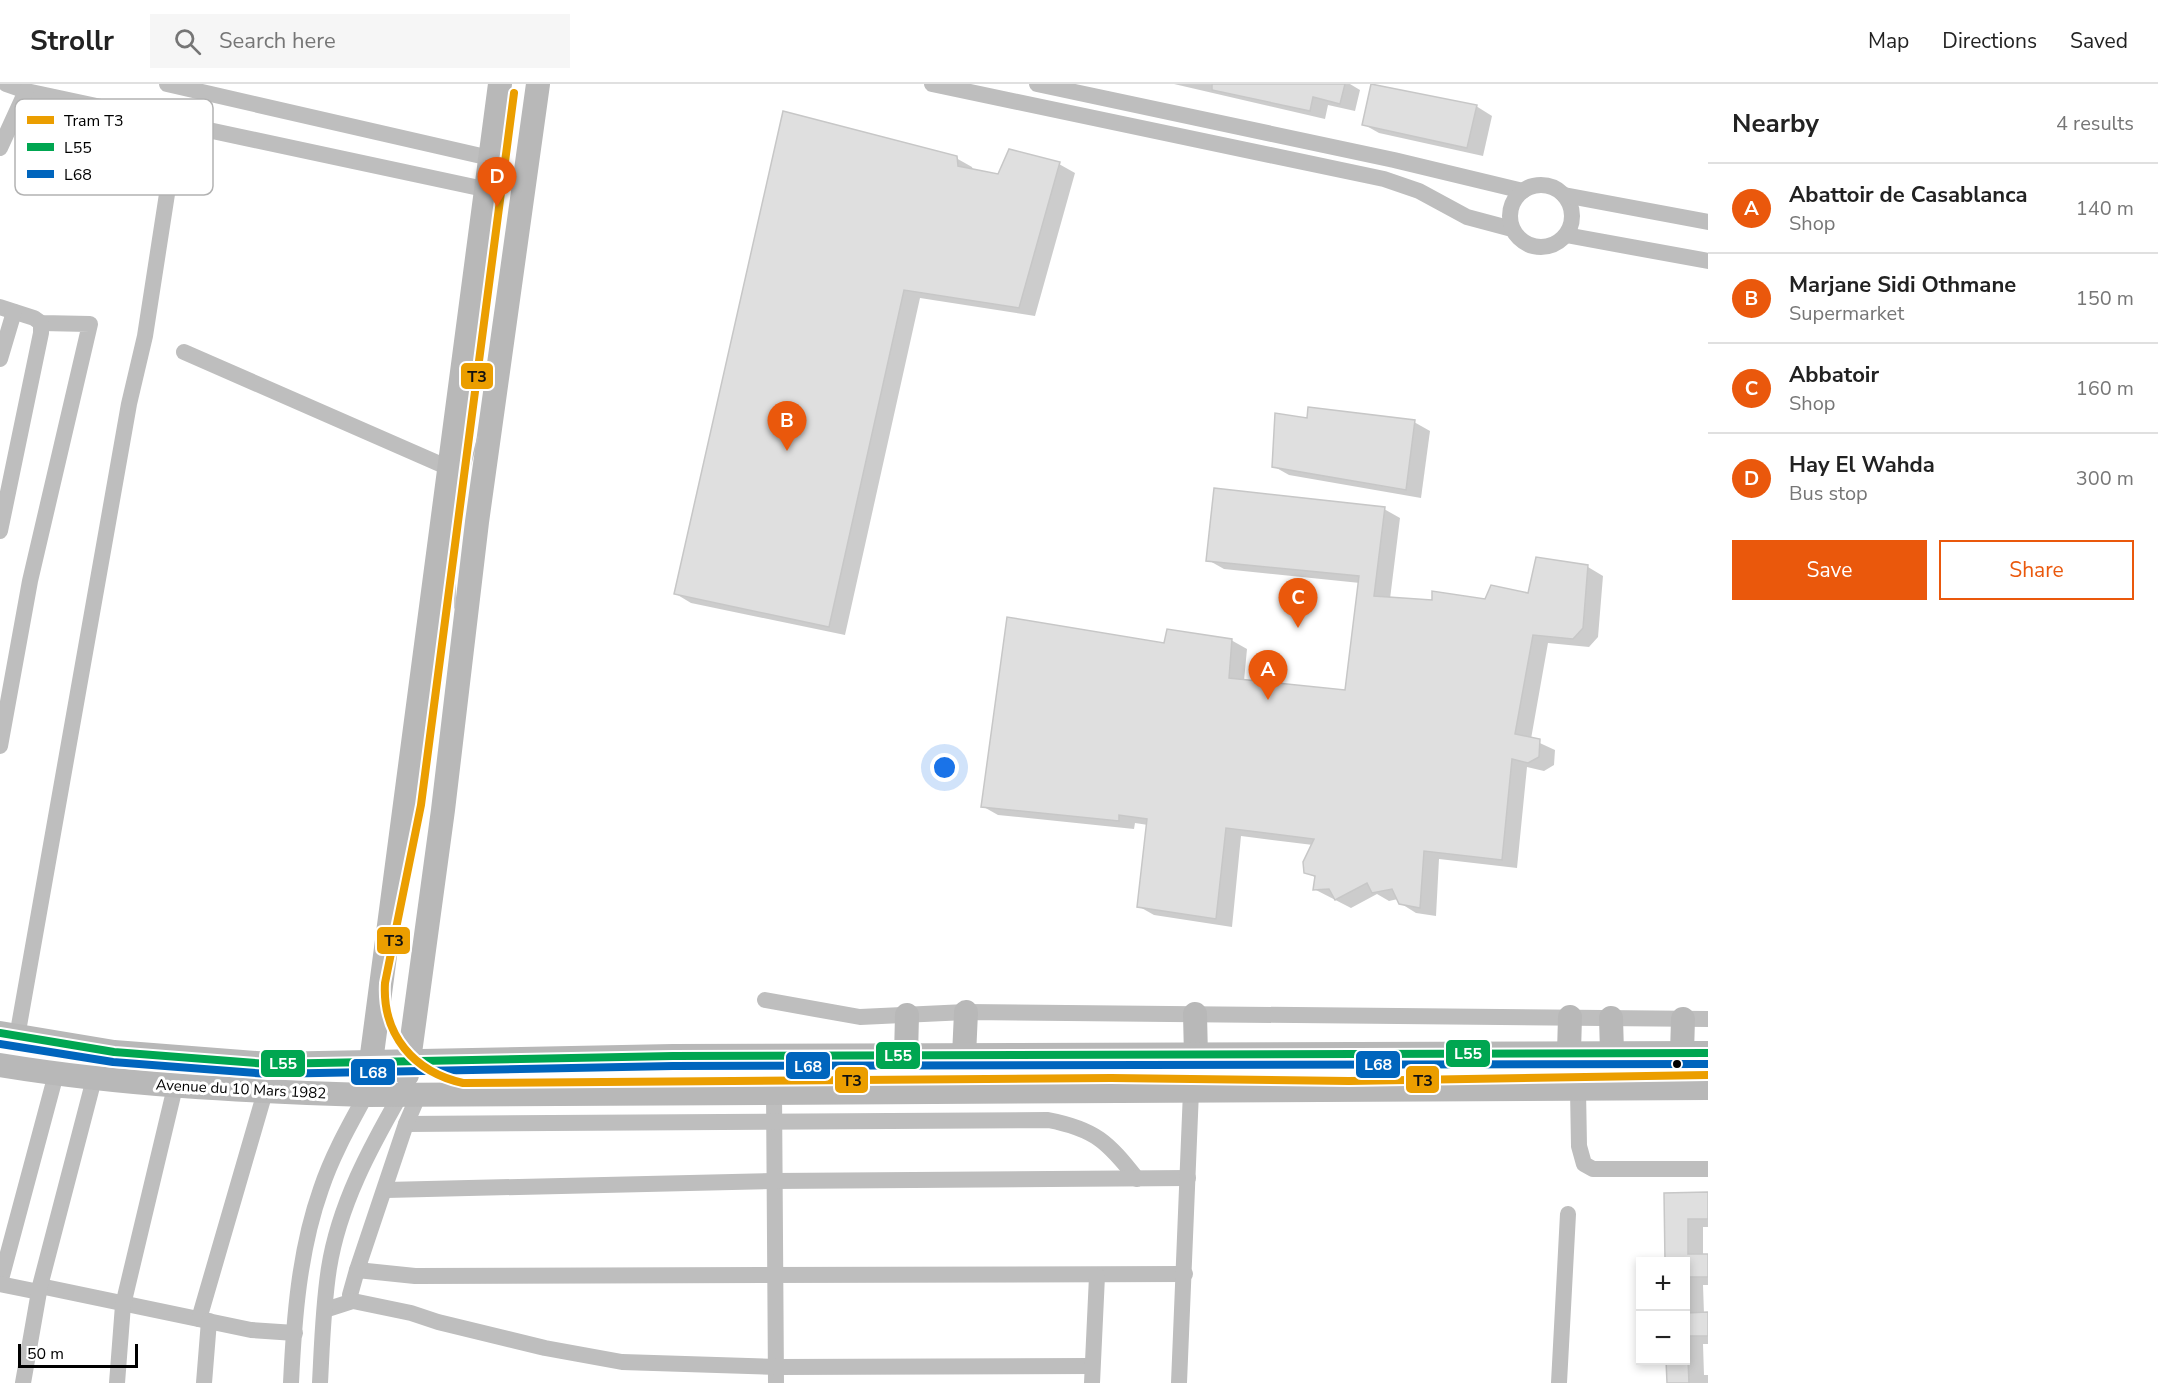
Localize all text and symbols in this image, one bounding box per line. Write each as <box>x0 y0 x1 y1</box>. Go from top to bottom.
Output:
search box <box>150 14 570 68</box>
text: Strollr <box>30 22 114 60</box>
icon: search <box>171 25 204 58</box>
text: Search here <box>219 26 336 56</box>
text: Map <box>1868 27 1909 55</box>
text: Directions <box>1942 27 2037 55</box>
text: Saved <box>2070 27 2128 55</box>
legend <box>15 99 213 195</box>
text: Nearby <box>1732 106 1819 141</box>
text: Tram T3 <box>64 110 124 132</box>
text: 4 results <box>2056 110 2134 137</box>
text: L55 <box>64 137 92 159</box>
pin: D <box>478 158 516 207</box>
text: L68 <box>64 164 92 186</box>
text: Abattoir de Casablanca <box>1789 180 2028 210</box>
text: A <box>1744 195 1759 222</box>
text: 140 m <box>2076 195 2134 222</box>
text: Shop <box>1789 210 1835 237</box>
text: Marjane Sidi Othmane <box>1789 270 2016 300</box>
text: B <box>1745 285 1758 312</box>
text: 150 m <box>2076 285 2134 312</box>
text: Supermarket <box>1789 300 1904 327</box>
text: Abbatoir <box>1789 360 1879 390</box>
line badge: T3 <box>460 362 494 390</box>
text: T3 <box>467 366 487 388</box>
text: C <box>1745 375 1758 402</box>
text: 160 m <box>2076 375 2134 402</box>
text: Shop <box>1789 390 1835 417</box>
pin: B <box>768 402 806 451</box>
text: Hay El Wahda <box>1789 450 1935 480</box>
text: D <box>1744 465 1759 492</box>
text: 300 m <box>2076 465 2134 492</box>
text: Bus stop <box>1789 480 1868 507</box>
button: Save <box>1732 540 1927 600</box>
button: Share <box>1939 540 2134 600</box>
pin: C <box>1278 578 1318 628</box>
pin: A <box>1248 650 1288 700</box>
your location <box>930 753 959 782</box>
line badge: T3 <box>376 926 411 955</box>
text: T3 <box>384 930 404 952</box>
line badge: L55 <box>1445 1039 1491 1068</box>
line badge: L55 <box>875 1041 921 1070</box>
text: L55 <box>1454 1043 1482 1065</box>
text: L55 <box>884 1045 912 1067</box>
line badge: L55 <box>260 1049 306 1078</box>
line badge: L68 <box>1355 1050 1401 1079</box>
line badge: L68 <box>785 1051 831 1080</box>
text: L55 <box>269 1053 297 1075</box>
text: L68 <box>1364 1054 1392 1076</box>
text: L68 <box>794 1056 822 1078</box>
line badge: L68 <box>350 1058 396 1086</box>
unlabelled marker <box>1671 1058 1683 1070</box>
text: L68 <box>359 1062 387 1084</box>
line badge: T3 <box>1405 1065 1440 1094</box>
line badge: T3 <box>834 1066 869 1094</box>
text: T3 <box>842 1070 862 1092</box>
text: T3 <box>1413 1070 1433 1092</box>
street label: Avenue du 10 Mars 1982 <box>155 1075 327 1103</box>
map controls <box>1636 1257 1690 1365</box>
button: + <box>1636 1257 1690 1311</box>
button: − <box>1636 1311 1690 1365</box>
scale bar <box>18 1341 138 1368</box>
text: 50 m <box>27 1343 64 1365</box>

